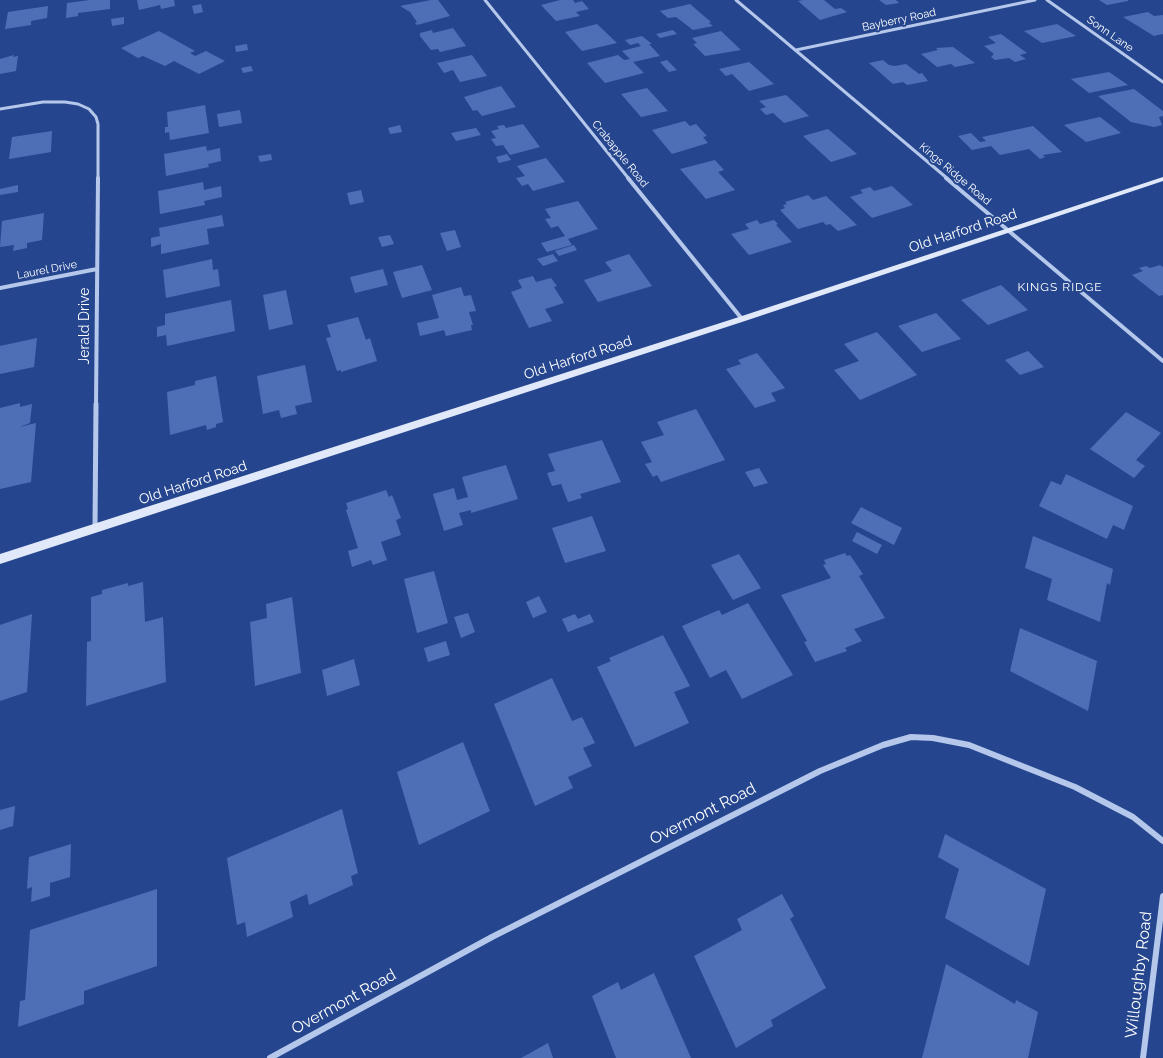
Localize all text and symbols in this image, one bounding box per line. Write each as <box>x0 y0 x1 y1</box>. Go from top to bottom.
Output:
street label: Bayberry Road <box>861 6 937 34</box>
street label: Sonn Lane <box>1084 13 1136 55</box>
street label: Crabapple Road <box>589 118 651 190</box>
street label: Kings Ridge Road <box>916 140 994 208</box>
street label: Old Harford Road <box>907 206 1019 256</box>
street label: Laurel Drive <box>16 258 78 282</box>
district label: KINGS RIDGE <box>1016 280 1104 294</box>
street label: Jerald Drive <box>77 288 93 364</box>
street label: Old Harford Road <box>522 333 634 383</box>
street label: Old Harford Road <box>137 458 249 508</box>
street label: Overmont Road <box>647 779 759 849</box>
street label: Willoughby Road <box>1122 910 1156 1040</box>
street label: Overmont Road <box>288 965 400 1039</box>

